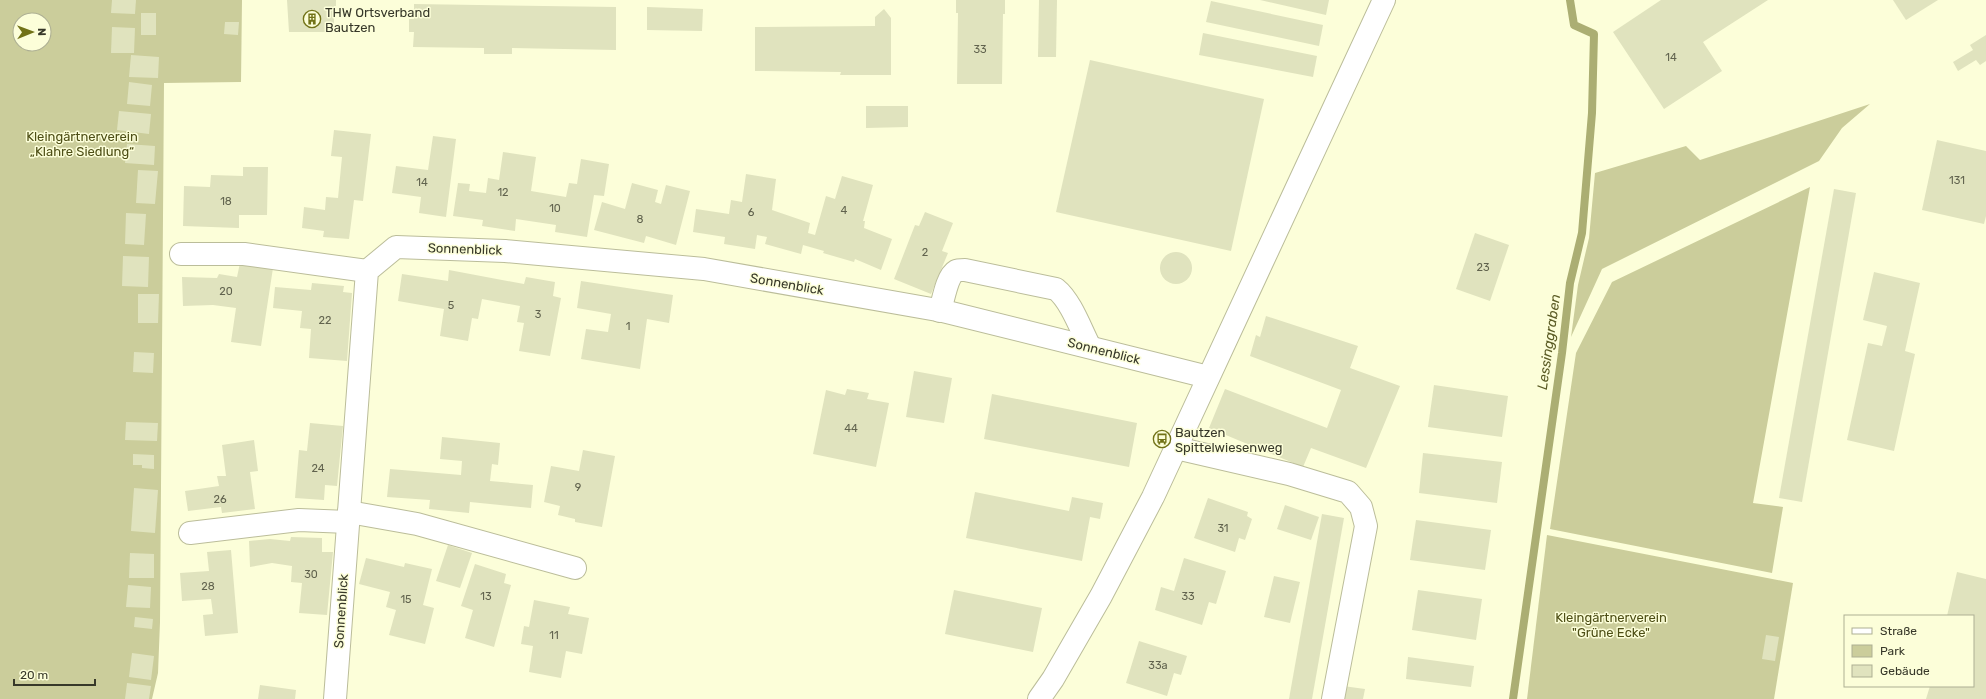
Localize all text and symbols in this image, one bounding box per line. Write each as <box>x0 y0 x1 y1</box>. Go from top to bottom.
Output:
place label: THW Ortsverband Bautzen <box>325 5 430 35</box>
building icon: THW Ortsverband Bautzen <box>302 9 322 29</box>
north arrow <box>12 12 52 52</box>
text: N <box>35 28 48 36</box>
house number: 33 <box>973 43 987 56</box>
house number: 14 <box>1665 51 1677 64</box>
park label: Kleingärtnerverein „Klahre Siedlung“ <box>26 129 138 160</box>
house number: 131 <box>1949 174 1965 187</box>
house number: 14 <box>416 176 428 189</box>
house number: 12 <box>497 186 509 199</box>
house number: 18 <box>220 195 232 208</box>
house number: 10 <box>549 202 561 215</box>
house number: 4 <box>841 204 848 217</box>
house number: 6 <box>748 206 755 219</box>
house number: 8 <box>637 213 644 226</box>
street label: Sonnenblick <box>428 240 503 258</box>
house number: 2 <box>922 246 928 259</box>
house number: 23 <box>1476 261 1490 274</box>
street label: Sonnenblick <box>749 270 825 298</box>
house number: 20 <box>219 285 233 298</box>
water label: Lessinggraben <box>1534 293 1564 391</box>
house number: 5 <box>448 299 455 312</box>
house number: 3 <box>535 308 542 321</box>
house number: 22 <box>319 314 331 327</box>
house number: 1 <box>626 320 630 333</box>
street label: Sonnenblick <box>1066 335 1142 367</box>
house number: 44 <box>844 422 858 435</box>
place label: Bautzen Spittelwiesenweg <box>1175 425 1282 456</box>
bus stop icon: Bautzen Spittelwiesenweg <box>1152 429 1172 449</box>
house number: 24 <box>311 462 325 475</box>
house number: 9 <box>575 481 581 494</box>
house number: 26 <box>213 493 227 506</box>
house number: 31 <box>1217 522 1229 535</box>
house number: 30 <box>304 568 318 581</box>
street label: Sonnenblick <box>331 573 351 649</box>
house number: 28 <box>201 580 215 593</box>
house number: 13 <box>480 590 492 603</box>
house number: 33 <box>1181 590 1195 603</box>
house number: 15 <box>400 593 412 606</box>
park label: Kleingärtnerverein "Grüne Ecke" <box>1555 610 1667 640</box>
legend <box>1844 615 1974 687</box>
text: Straße <box>1880 624 1917 638</box>
house number: 11 <box>549 629 559 642</box>
text: Park <box>1880 644 1906 658</box>
house number: 33a <box>1148 659 1168 672</box>
scale bar <box>14 661 95 687</box>
text: Gebäude <box>1880 664 1930 678</box>
text: 20 m <box>20 668 48 682</box>

